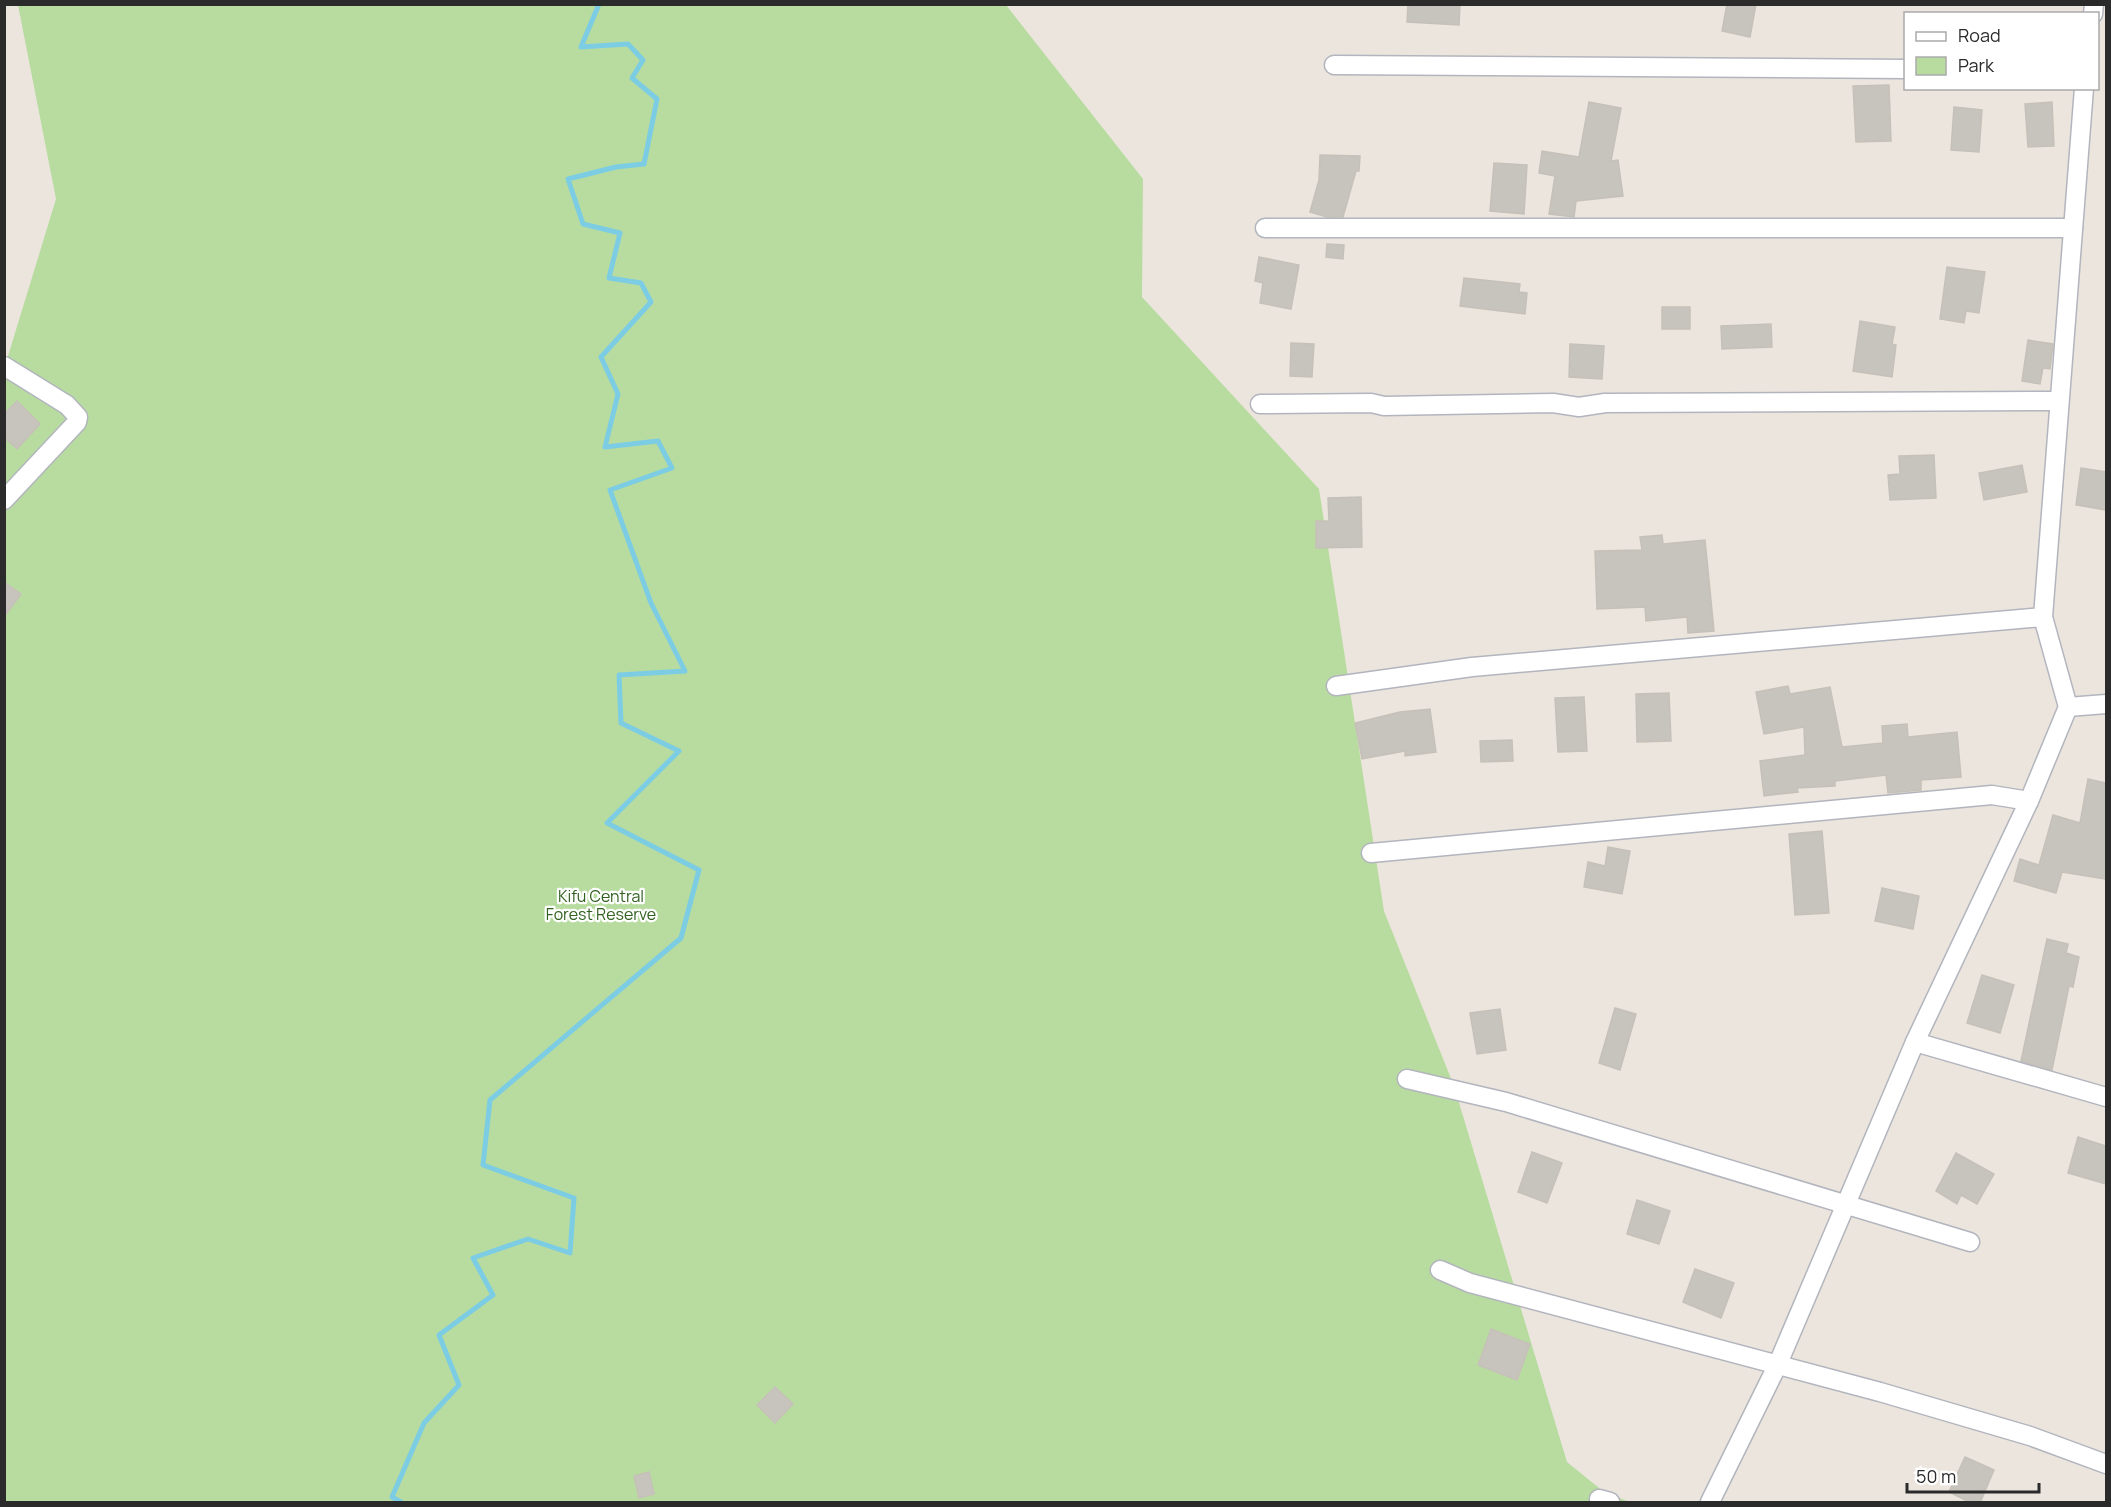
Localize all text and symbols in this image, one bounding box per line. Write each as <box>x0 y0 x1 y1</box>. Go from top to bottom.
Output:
legend <box>1904 12 2099 90</box>
text: Road <box>1958 23 2001 47</box>
text: Park <box>1958 53 1995 77</box>
park label: Kifu Central Forest Reserve <box>546 885 656 925</box>
scale bar <box>1907 1456 2039 1494</box>
text: 50 m <box>1916 1464 1956 1488</box>

